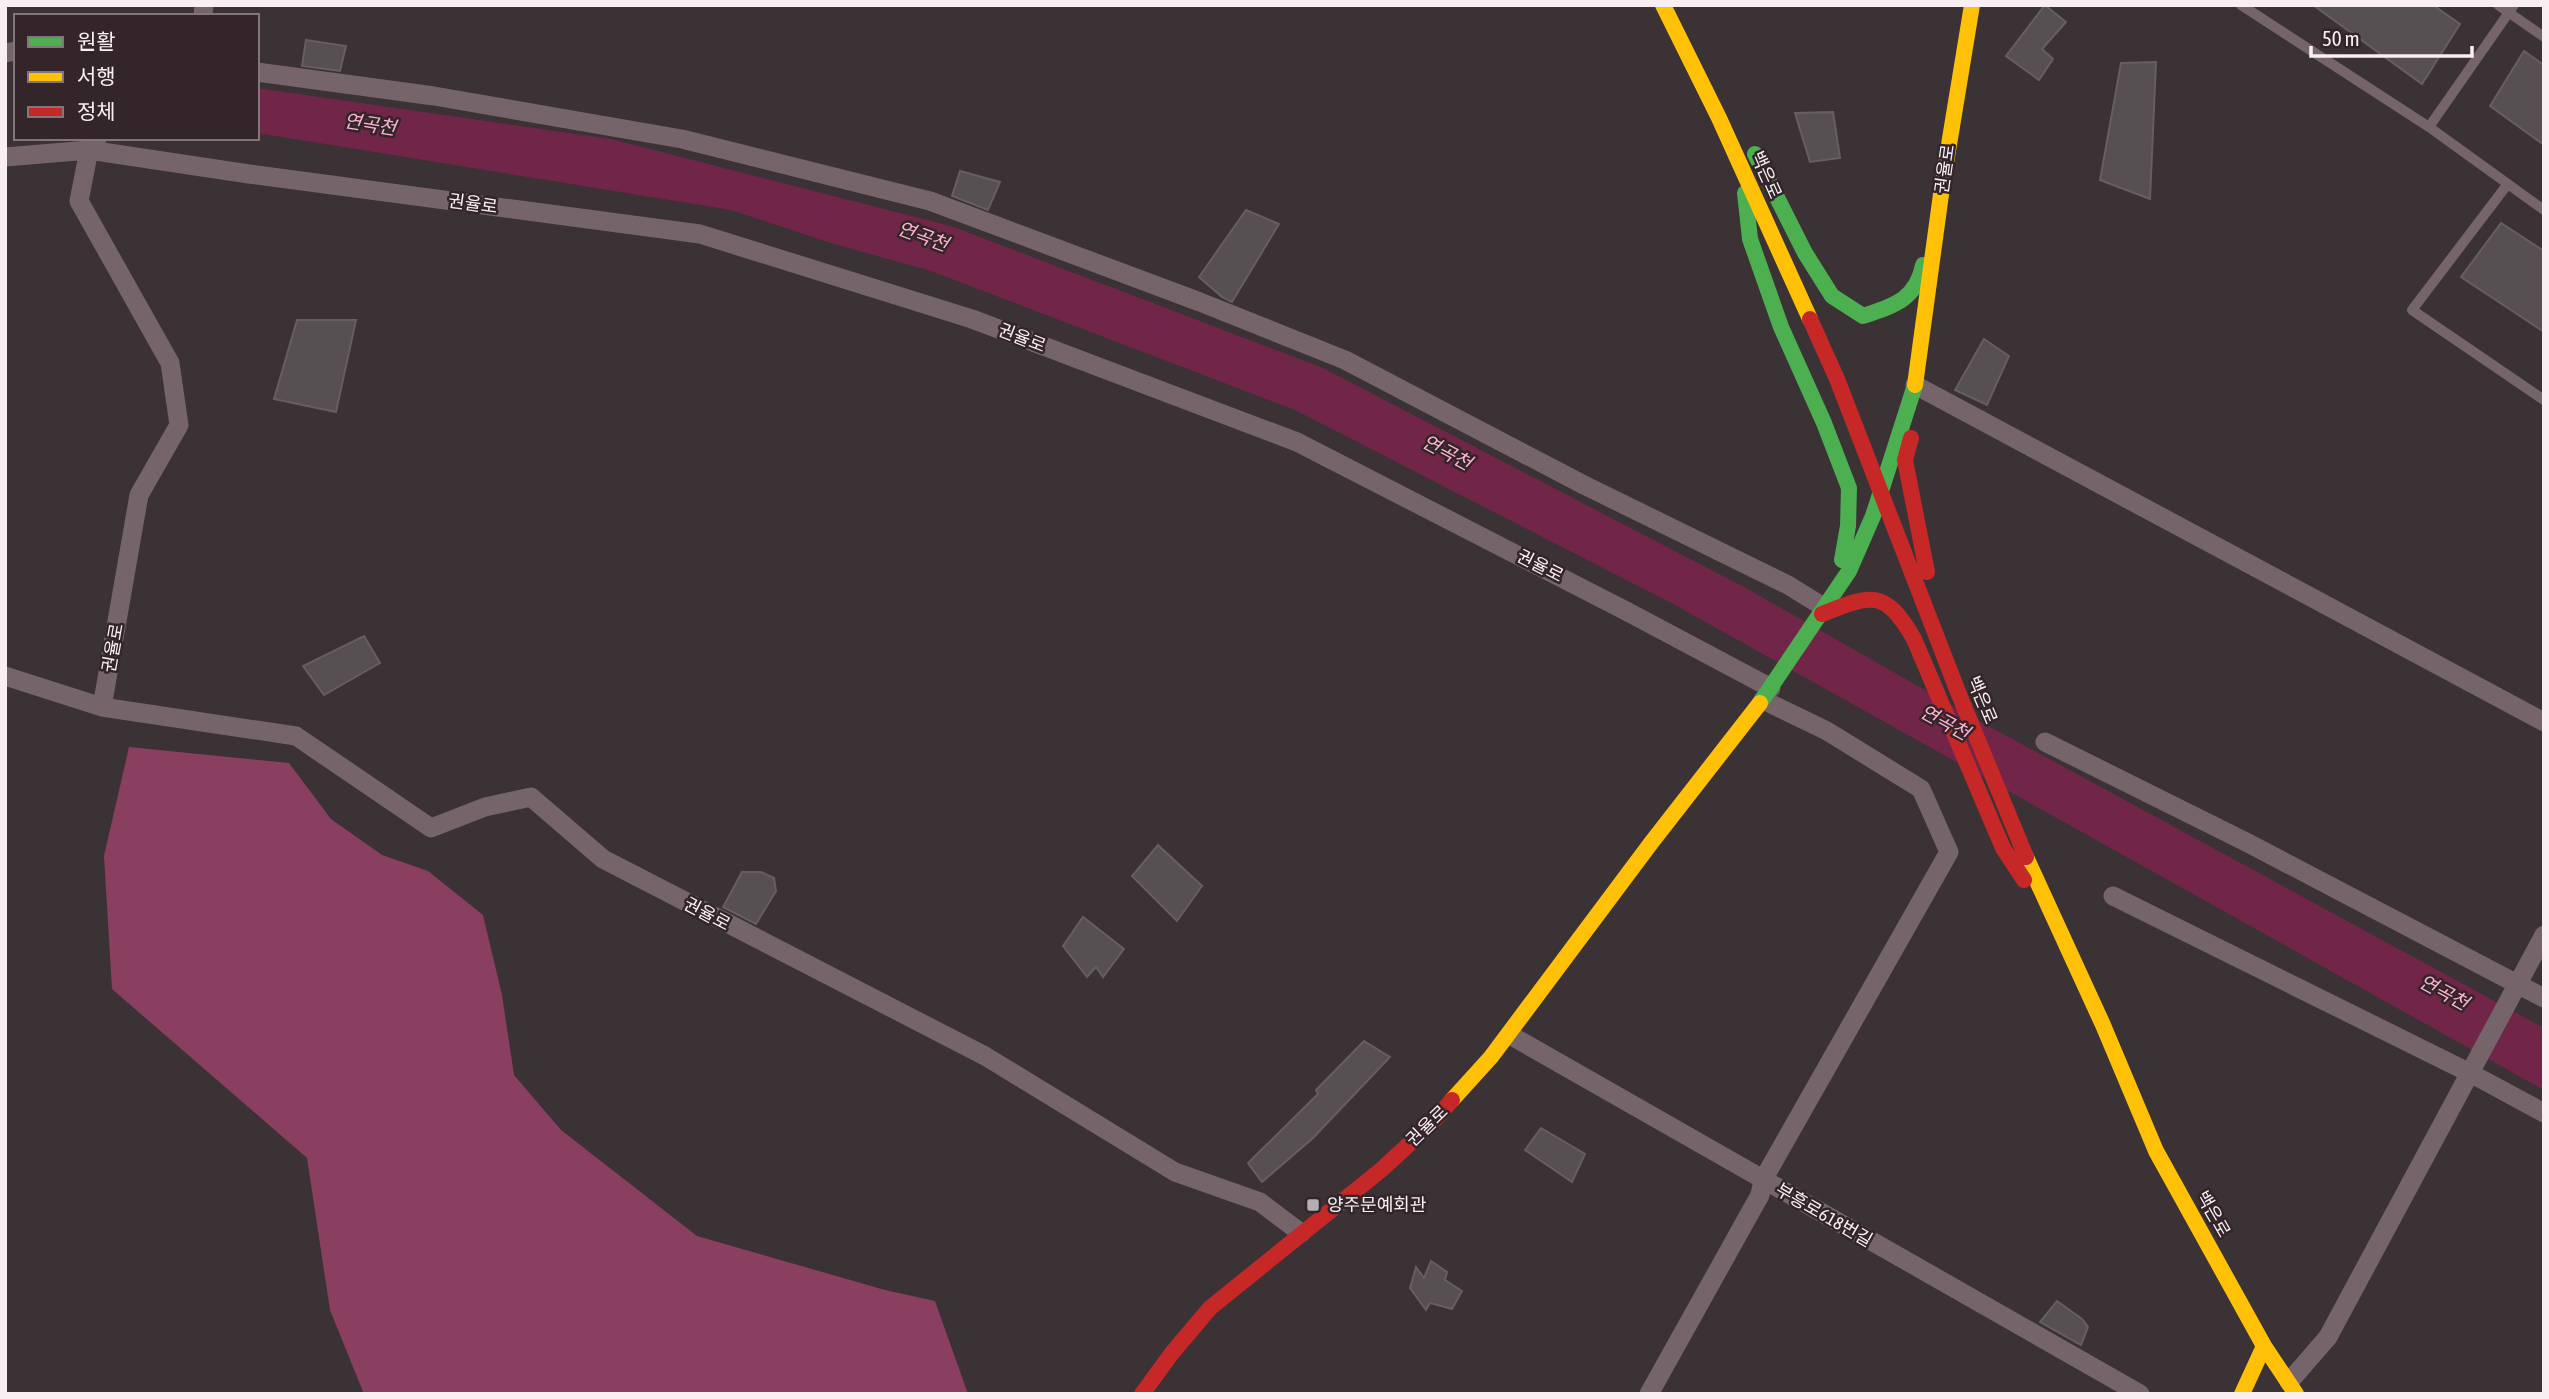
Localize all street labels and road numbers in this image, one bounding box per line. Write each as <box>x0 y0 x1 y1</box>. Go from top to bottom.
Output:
street label: 권율로 <box>1931 143 1958 195</box>
street label: 백은로 <box>1747 148 1786 202</box>
street label: 권율로 <box>447 190 499 217</box>
street label: 권율로 <box>995 319 1049 356</box>
street label: 권율로 <box>1513 545 1567 586</box>
street label: 권율로 <box>98 622 127 674</box>
street label: 백은로 <box>1963 673 2002 727</box>
street label: 권율로 <box>680 893 734 934</box>
street label: 권율로 <box>1401 1101 1452 1150</box>
street label: 부흥로618번길 <box>1772 1178 1876 1251</box>
street label: 백은로 <box>2192 1187 2235 1241</box>

